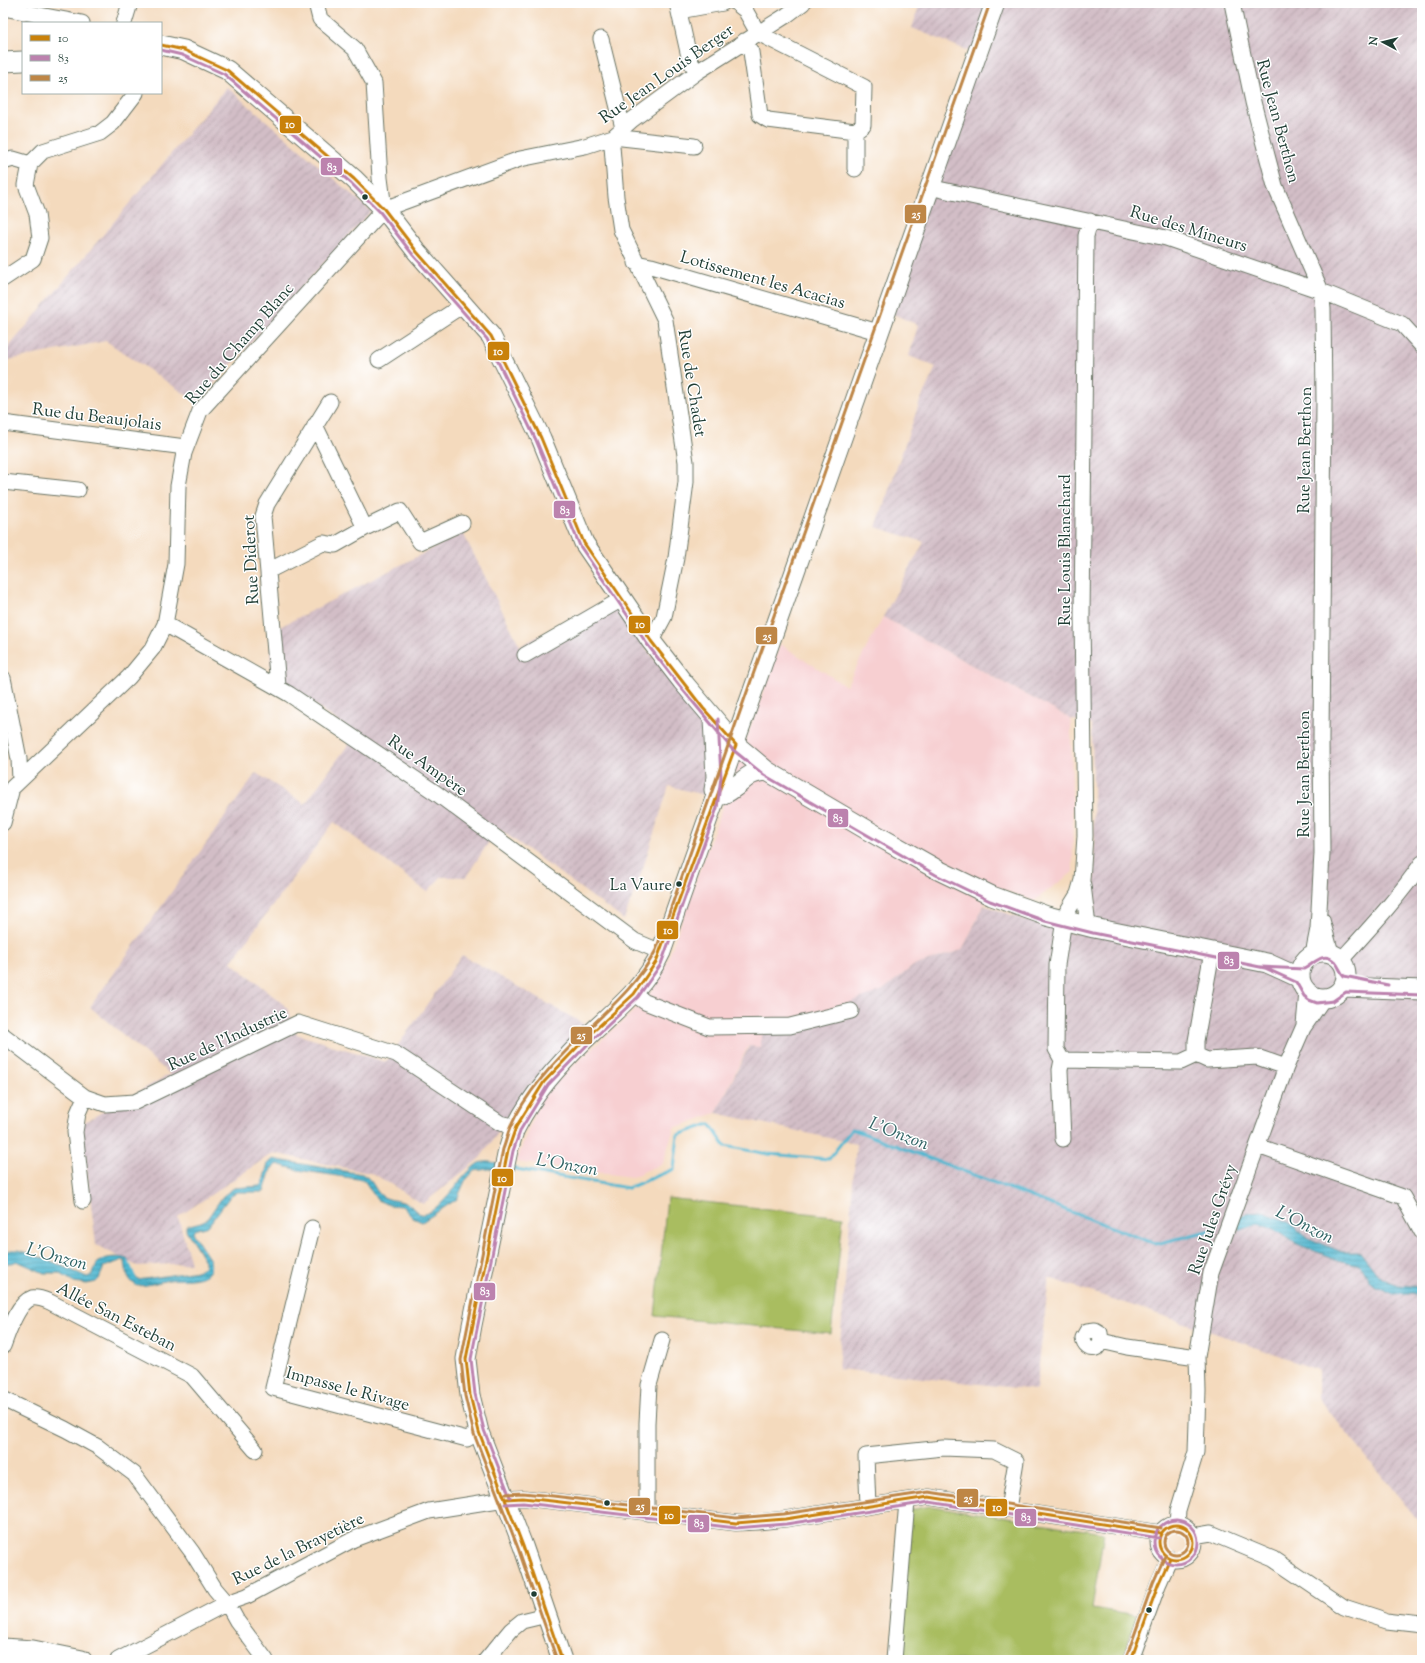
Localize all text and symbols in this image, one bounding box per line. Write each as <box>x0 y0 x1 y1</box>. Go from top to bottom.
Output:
street label: Rue Jean Louis Berger <box>595 19 740 130</box>
legend <box>22 22 162 94</box>
north arrow <box>1363 22 1403 62</box>
text: 10 <box>58 30 68 48</box>
text: N <box>1365 35 1383 47</box>
text: 83 <box>58 50 69 68</box>
street label: Rue Jean Berthon <box>1249 57 1305 186</box>
text: 25 <box>58 70 68 88</box>
line badge: 10 <box>279 115 302 134</box>
text: 10 <box>284 117 295 133</box>
line badge: 83 <box>320 157 343 176</box>
text: 83 <box>327 160 338 176</box>
unlabelled marker <box>360 192 370 202</box>
street label: Rue des Mineurs <box>1127 201 1250 259</box>
line badge: 25 <box>904 204 927 224</box>
text: 25 <box>912 207 921 223</box>
street label: Lotissement les Acacias <box>677 246 848 316</box>
street label: Rue du Champ Blanc <box>181 278 301 411</box>
street label: Rue de Chadet <box>671 328 711 439</box>
line badge: 10 <box>487 341 510 361</box>
text: 10 <box>492 344 503 360</box>
street label: Rue Jean Berthon <box>1293 386 1319 514</box>
street label: Rue du Beaujolais <box>31 398 163 438</box>
street label: Rue Louis Blanchard <box>1054 474 1078 626</box>
line badge: 83 <box>553 500 576 519</box>
text: 83 <box>560 503 571 519</box>
street label: Rue Diderot <box>238 514 266 605</box>
line badge: 10 <box>628 615 651 634</box>
text: 10 <box>634 617 645 633</box>
line badge: 25 <box>755 626 778 645</box>
text: 25 <box>763 629 772 645</box>
street label: Rue Jean Berthon <box>1293 710 1317 838</box>
street label: Rue Ampère <box>382 730 472 803</box>
line badge: 83 <box>827 808 849 828</box>
text: 83 <box>833 811 844 827</box>
place label: La Vaure <box>610 875 672 898</box>
marker: La Vaure <box>674 879 684 889</box>
line badge: 10 <box>656 920 679 940</box>
text: 10 <box>662 923 673 939</box>
line badge: 83 <box>1217 951 1240 970</box>
text: 83 <box>1224 953 1235 969</box>
street label: Rue de l'Industrie <box>164 1002 292 1078</box>
line badge: 25 <box>570 1026 593 1045</box>
text: 25 <box>577 1028 586 1044</box>
water label: L'Onzon <box>864 1112 933 1158</box>
water label: L'Onzon <box>534 1148 600 1184</box>
street label: Rue Jules Grévy <box>1184 1160 1244 1278</box>
line badge: 10 <box>491 1168 514 1187</box>
text: 10 <box>496 1171 507 1187</box>
water label: L'Onzon <box>1270 1200 1338 1252</box>
water label: L'Onzon <box>23 1237 91 1279</box>
street label: Allée San Esteban <box>52 1277 180 1358</box>
line badge: 83 <box>473 1282 496 1301</box>
text: 83 <box>480 1284 491 1300</box>
street label: Impasse le Rivage <box>283 1362 412 1418</box>
line badge: 25 <box>956 1488 979 1508</box>
text: 25 <box>964 1491 973 1507</box>
line badge: 25 <box>628 1497 651 1516</box>
unlabelled marker <box>602 1498 612 1508</box>
line badge: 10 <box>985 1498 1008 1517</box>
text: 25 <box>636 1499 645 1515</box>
text: 10 <box>991 1500 1002 1516</box>
line badge: 10 <box>658 1505 681 1525</box>
street label: Rue de la Brayetière <box>229 1507 369 1592</box>
text: 10 <box>663 1508 674 1524</box>
line badge: 83 <box>1014 1508 1037 1527</box>
text: 83 <box>1021 1510 1032 1526</box>
line badge: 83 <box>687 1514 710 1533</box>
text: 83 <box>694 1516 705 1532</box>
unlabelled marker <box>529 1589 539 1599</box>
unlabelled marker <box>1144 1605 1154 1615</box>

